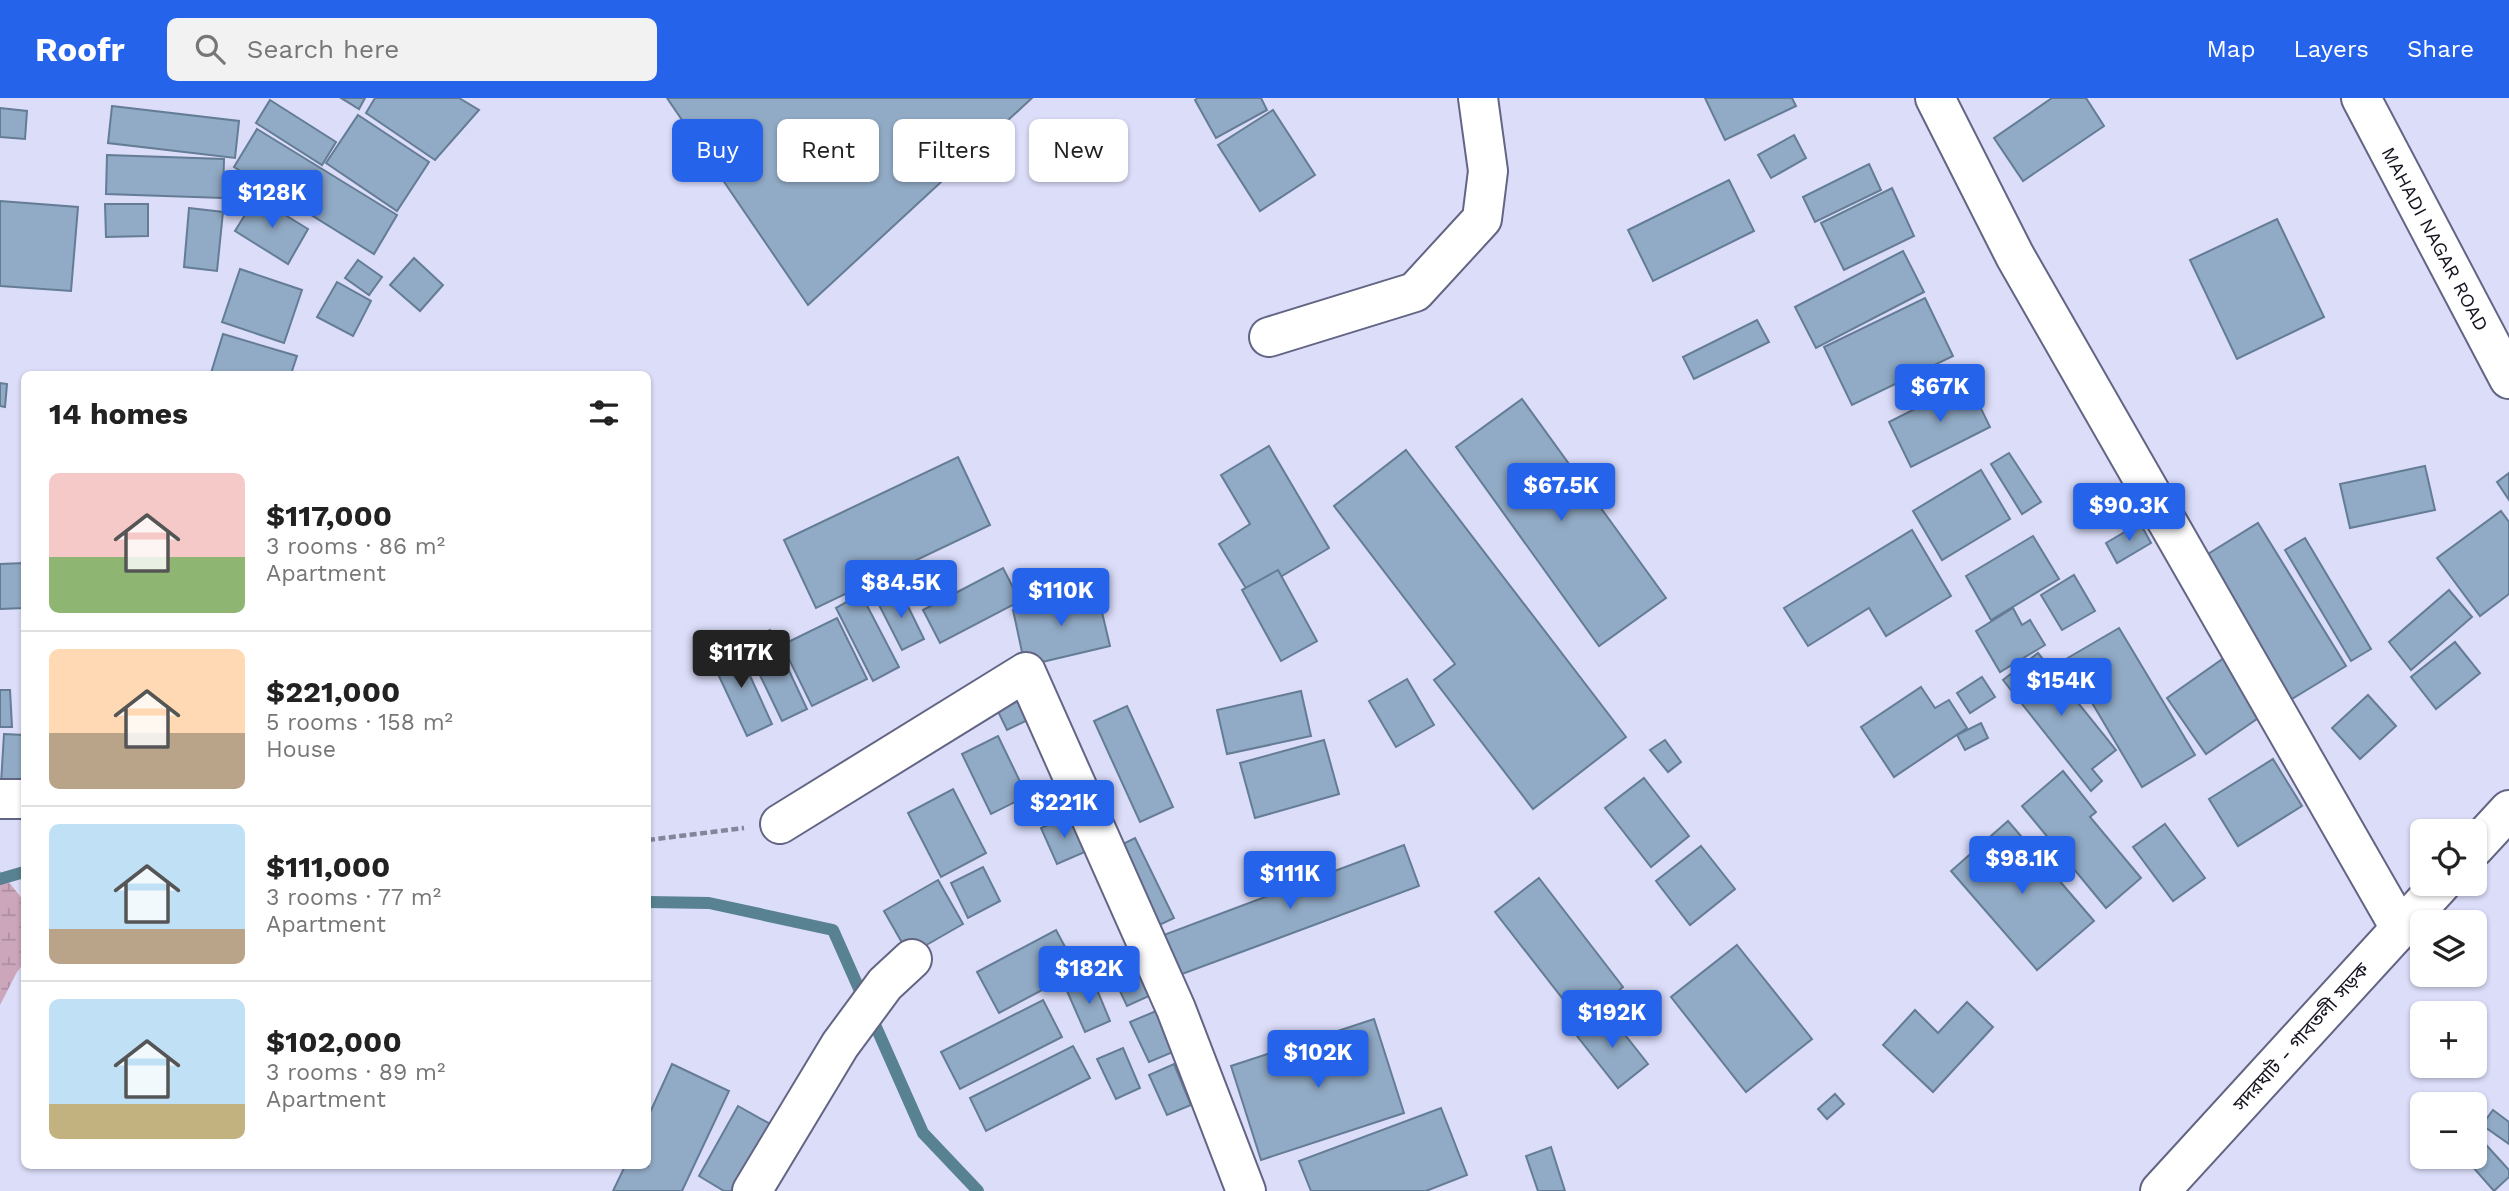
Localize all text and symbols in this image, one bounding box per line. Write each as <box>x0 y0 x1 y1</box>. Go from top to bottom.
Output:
search box <box>167 18 657 81</box>
text: Roofr <box>35 30 125 69</box>
icon: search <box>191 30 229 68</box>
text: Search here <box>247 34 399 64</box>
text: Map <box>2207 35 2255 63</box>
text: Layers <box>2293 35 2369 63</box>
text: Share <box>2407 35 2474 63</box>
chip: Buy <box>672 119 763 182</box>
chip: Rent <box>777 119 879 182</box>
chip: Filters <box>893 119 1015 182</box>
chip: New <box>1029 119 1128 182</box>
street label: MAHADI NAGAR ROAD <box>2377 143 2493 335</box>
pin: $128K <box>223 170 321 230</box>
text: $128K <box>238 179 306 206</box>
pin: $67K <box>1899 364 1981 424</box>
text: $67K <box>1911 373 1969 400</box>
icon: filters <box>585 394 623 432</box>
text: 14 homes <box>49 396 188 431</box>
pin: $67.5K <box>1504 464 1618 523</box>
text: $67.5K <box>1523 472 1599 499</box>
pin: $90.3K <box>2072 484 2186 543</box>
text: $90.3K <box>2089 492 2169 519</box>
text: $117,000 <box>266 498 392 533</box>
icon: home <box>105 501 189 585</box>
text: 3 rooms · 86 m² <box>266 533 445 560</box>
text: Apartment <box>266 560 386 587</box>
pin: $84.5K <box>844 560 958 620</box>
pin: $110K <box>1012 568 1110 628</box>
text: $84.5K <box>861 569 941 596</box>
text: $110K <box>1028 577 1094 604</box>
pin: $117K <box>692 630 790 690</box>
text: $117K <box>709 639 773 666</box>
pin: $154K <box>2012 658 2110 718</box>
text: $154K <box>2027 667 2095 694</box>
text: $221,000 <box>266 674 400 709</box>
icon: home <box>105 677 189 761</box>
text: 5 rooms · 158 m² <box>266 709 453 736</box>
text: House <box>266 736 336 763</box>
pin: $221K <box>1015 780 1113 840</box>
text: $221K <box>1030 789 1098 816</box>
map controls <box>2410 819 2487 1169</box>
button: locate <box>2410 819 2487 896</box>
pin: $98.1K <box>1965 836 2079 896</box>
text: $98.1K <box>1985 845 2059 872</box>
text: $111,000 <box>266 849 390 884</box>
icon: home <box>105 852 189 936</box>
pin: $111K <box>1241 852 1339 911</box>
text: $111K <box>1260 860 1320 887</box>
text: 3 rooms · 77 m² <box>266 884 441 911</box>
button: layers <box>2410 910 2487 987</box>
text: Apartment <box>266 911 386 938</box>
pin: $182K <box>1040 946 1138 1006</box>
text: $182K <box>1055 955 1123 982</box>
street label: সদরঘাট - গাবতলী সড়ক <box>2228 958 2374 1117</box>
pin: $192K <box>1563 990 1661 1050</box>
text: $192K <box>1578 999 1646 1026</box>
button: + <box>2410 1001 2487 1078</box>
text: $102,000 <box>266 1024 402 1059</box>
icon: home <box>105 1027 189 1111</box>
pin: $102K <box>1269 1030 1367 1090</box>
text: $102K <box>1283 1039 1353 1066</box>
text: 3 rooms · 89 m² <box>266 1059 445 1086</box>
text: Apartment <box>266 1086 386 1113</box>
button: − <box>2410 1092 2487 1169</box>

